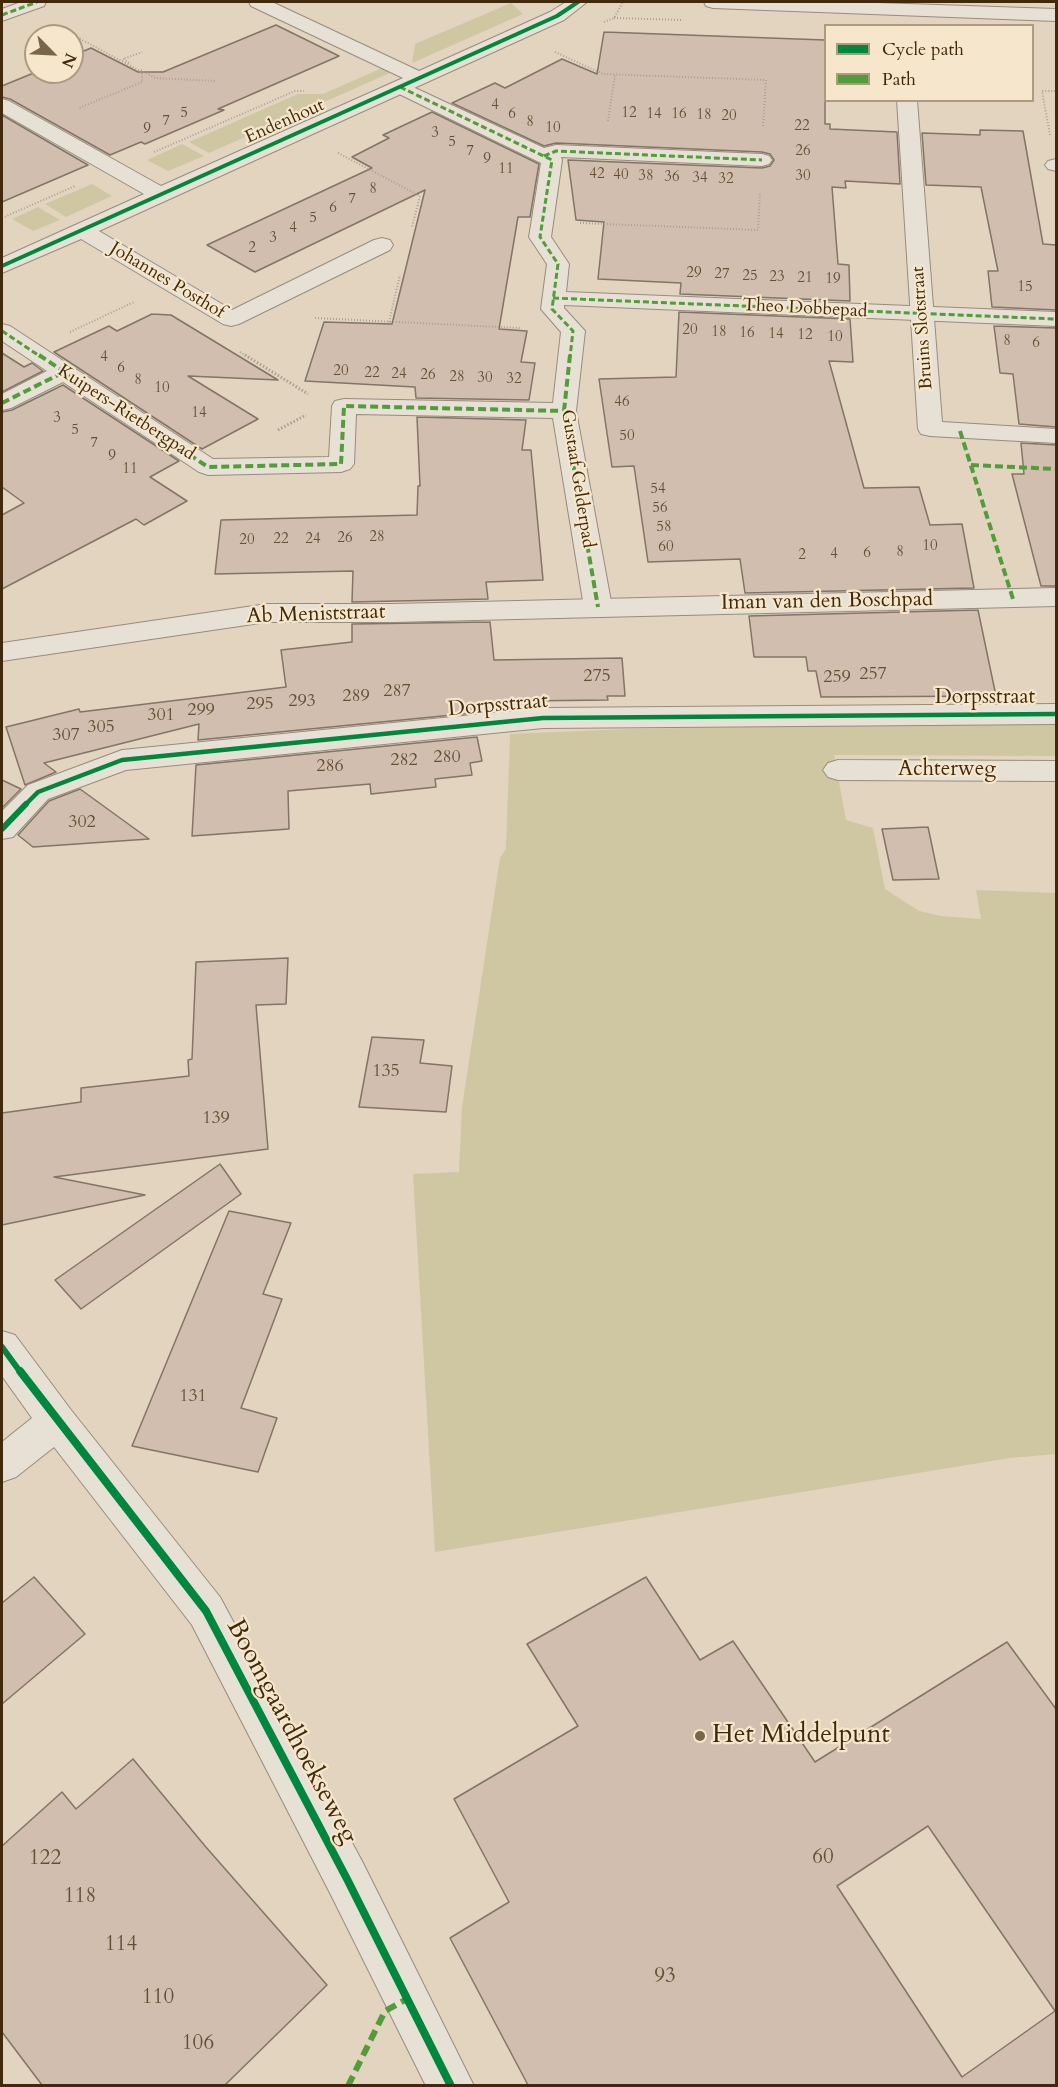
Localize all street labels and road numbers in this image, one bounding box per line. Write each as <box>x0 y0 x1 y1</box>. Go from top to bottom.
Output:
street label: Endenhout <box>242 95 328 149</box>
street label: Johannes Posthof <box>106 238 228 324</box>
street label: Bruins Slotstraat <box>908 266 938 390</box>
street label: Theo Dobbepad <box>742 295 868 323</box>
street label: Kuipers-Rietbergpad <box>53 361 199 465</box>
street label: Gustaaf Gelderpad <box>555 408 599 550</box>
street label: Iman van den Boschpad <box>721 588 933 616</box>
street label: Ab Meniststraat <box>246 600 386 630</box>
street label: Dorpsstraat <box>935 685 1035 711</box>
street label: Dorpsstraat <box>447 689 549 723</box>
street label: Achterweg <box>898 757 996 783</box>
street label: Boomgaardhoekseweg <box>219 1614 363 1850</box>

